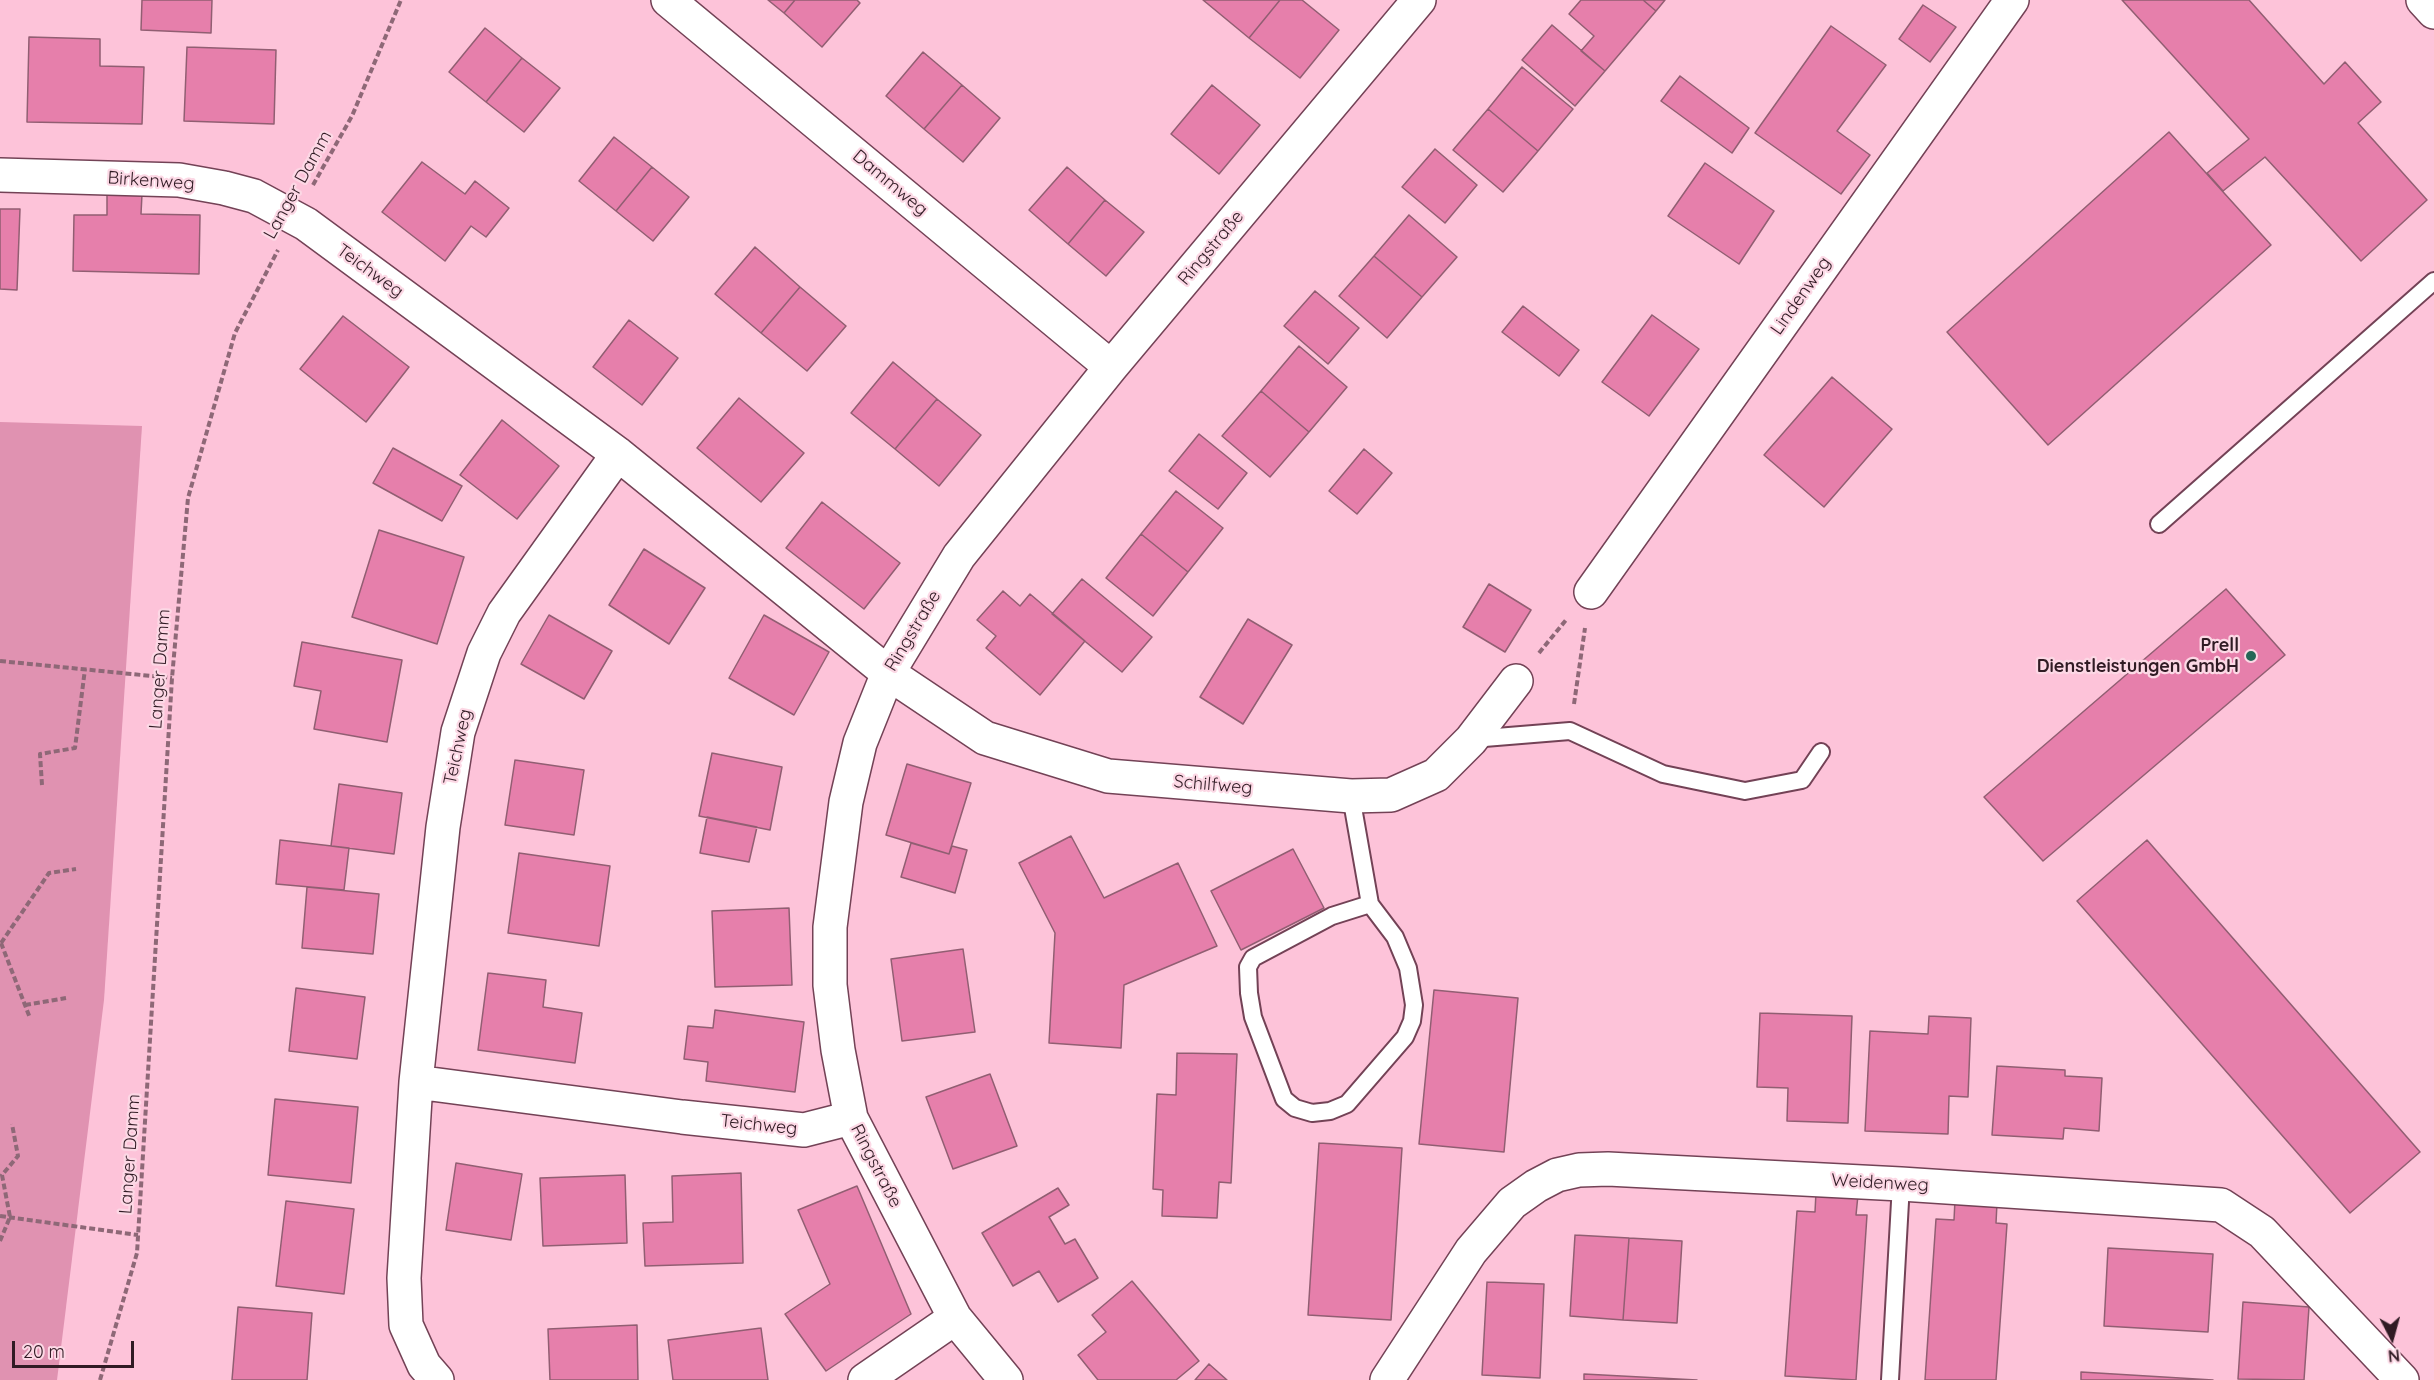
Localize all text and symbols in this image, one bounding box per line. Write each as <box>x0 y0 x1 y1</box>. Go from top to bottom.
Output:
street label: Langer Damm <box>259 127 337 243</box>
street label: Dammweg <box>848 145 932 221</box>
street label: Birkenweg <box>107 167 195 195</box>
street label: Ringstraße <box>1174 206 1248 290</box>
street label: Teichweg <box>332 240 408 302</box>
street label: Lindenweg <box>1766 253 1836 339</box>
street label: Ringstraße <box>880 587 946 675</box>
street label: Langer Damm <box>145 608 175 730</box>
place label: Prell Dienstleistungen GmbH <box>2037 635 2239 678</box>
marker: Prell Dienstleistungen GmbH <box>2244 649 2258 663</box>
street label: Teichweg <box>439 707 477 787</box>
street label: Schilfweg <box>1173 771 1253 799</box>
street label: Langer Damm <box>115 1093 145 1215</box>
street label: Teichweg <box>720 1110 798 1140</box>
street label: Ringstraße <box>846 1121 906 1211</box>
street label: Weidenweg <box>1831 1170 1929 1196</box>
north arrow <box>2362 1308 2422 1368</box>
scale bar <box>15 1329 136 1367</box>
text: 20 m <box>23 1340 65 1363</box>
text: N <box>2387 1345 2401 1366</box>

